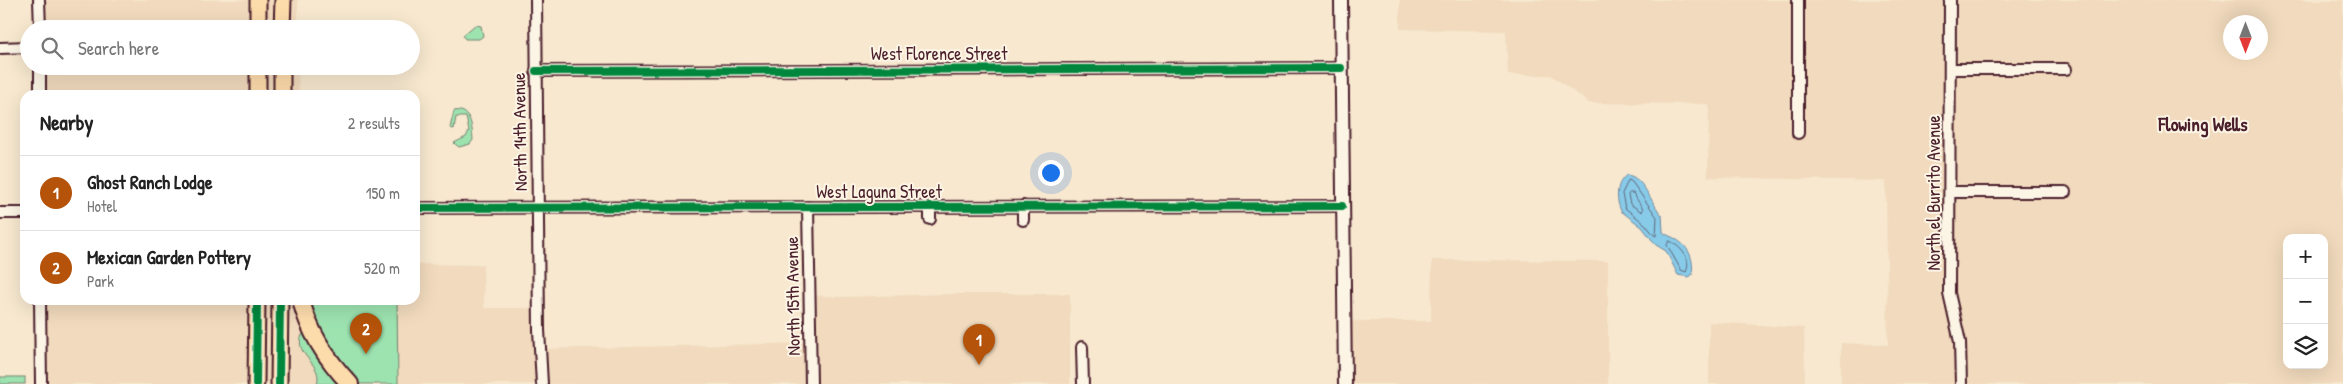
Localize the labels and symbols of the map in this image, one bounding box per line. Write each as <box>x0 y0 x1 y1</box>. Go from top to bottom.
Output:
north arrow <box>2223 15 2268 60</box>
street label: West Florence Street <box>871 41 1008 66</box>
street label: North 14th Avenue <box>506 73 533 191</box>
district label: Flowing Wells <box>2157 111 2248 138</box>
street label: North el Burrito Avenue <box>1921 115 1946 271</box>
your location <box>1038 160 1064 186</box>
street label: West Laguna Street <box>816 179 943 204</box>
street label: North 15th Avenue <box>779 236 806 356</box>
pin: 2 <box>350 313 382 354</box>
pin: 1 <box>963 324 995 365</box>

